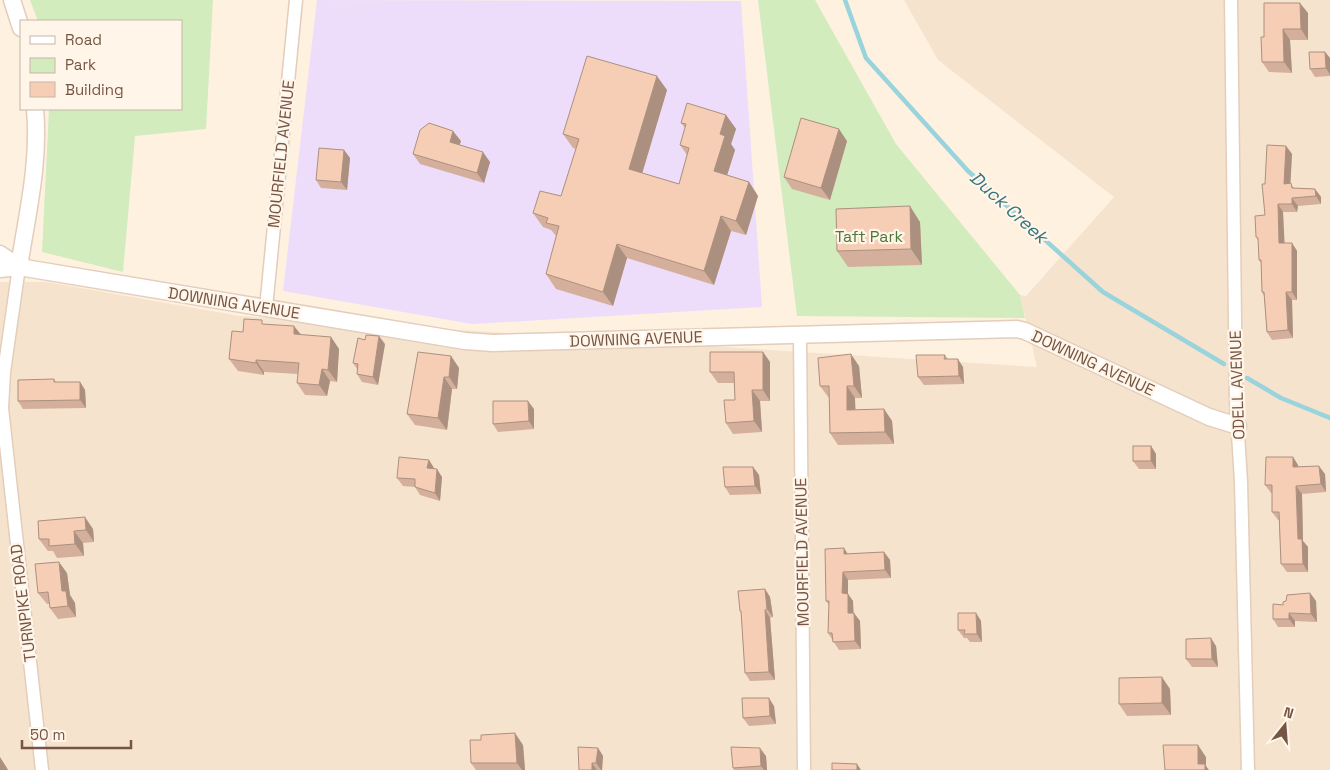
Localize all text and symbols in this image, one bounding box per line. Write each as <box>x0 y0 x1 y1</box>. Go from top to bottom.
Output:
legend <box>20 20 182 110</box>
text: Road <box>65 30 102 49</box>
text: Park <box>65 55 96 74</box>
street label: MOURFIELD AVENUE <box>263 79 299 229</box>
text: Building <box>65 80 124 99</box>
water label: Duck Creek <box>965 166 1054 250</box>
park label: Taft Park <box>835 226 904 247</box>
street label: DOWNING AVENUE <box>167 282 301 324</box>
street label: DOWNING AVENUE <box>1028 325 1158 401</box>
street label: DOWNING AVENUE <box>569 326 703 352</box>
street label: ODELL AVENUE <box>1225 330 1249 440</box>
street label: MOURFIELD AVENUE <box>790 478 814 626</box>
street label: TURNPIKE ROAD <box>5 543 41 663</box>
north arrow <box>1260 700 1310 750</box>
text: N <box>1282 703 1296 723</box>
scale bar <box>22 718 131 750</box>
text: 50 m <box>30 725 65 744</box>

